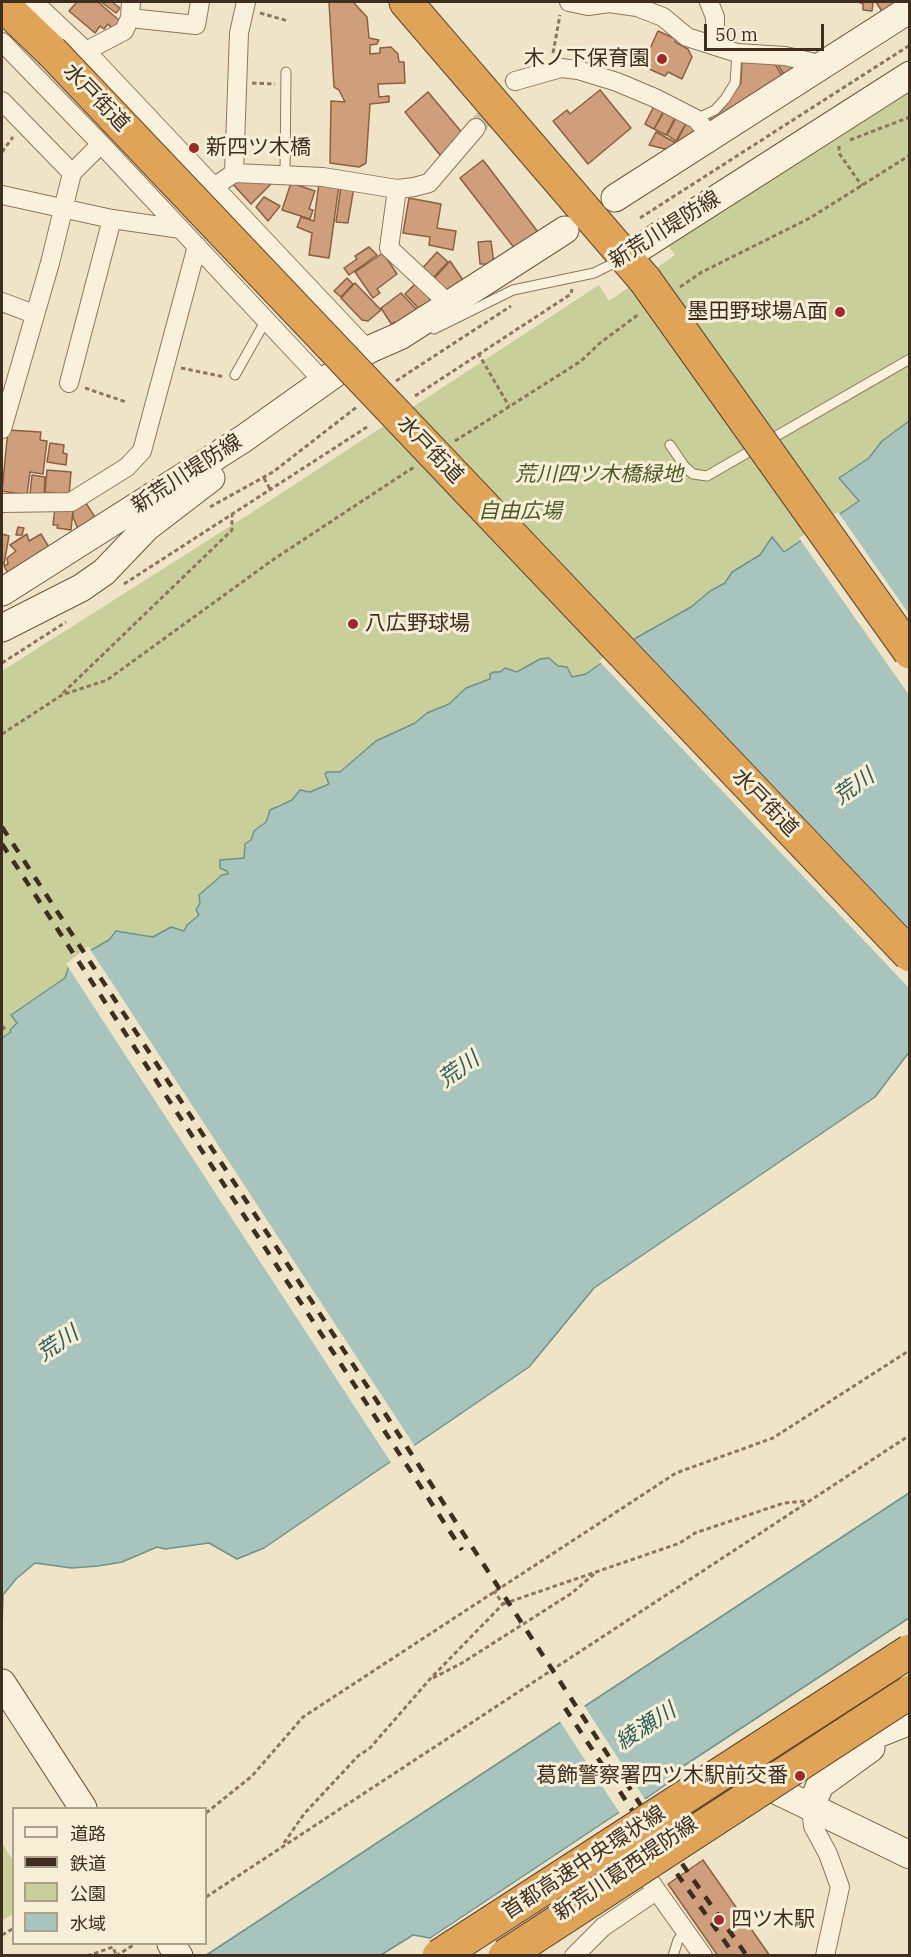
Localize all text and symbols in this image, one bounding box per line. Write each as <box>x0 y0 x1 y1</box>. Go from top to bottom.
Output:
scale bar <box>707 12 827 50</box>
text: 50 m <box>715 23 758 46</box>
place label: 木ノ下保育園 <box>524 46 650 72</box>
marker: 木ノ下保育園 <box>655 52 669 66</box>
street label: 水戸街道 <box>58 59 134 137</box>
place label: 新四ツ木橋 <box>206 135 311 161</box>
marker: 新四ツ木橋 <box>187 141 201 155</box>
street label: 新荒川堤防線 <box>605 186 725 274</box>
place label: 墨田野球場A面 <box>688 299 828 325</box>
marker: 墨田野球場A面 <box>833 305 847 319</box>
street label: 水戸街道 <box>392 411 468 489</box>
street label: 新荒川堤防線 <box>127 429 247 519</box>
park label: 荒川四ツ木橋緑地 <box>515 462 683 488</box>
park label: 自由広場 <box>478 499 562 525</box>
place label: 八広野球場 <box>365 611 470 637</box>
marker: 八広野球場 <box>346 617 360 631</box>
water label: 荒川 <box>828 763 880 811</box>
street label: 水戸街道 <box>727 764 803 842</box>
water label: 荒川 <box>433 1046 485 1094</box>
water label: 荒川 <box>32 1321 84 1367</box>
water label: 綾瀬川 <box>611 1698 681 1756</box>
place label: 葛飾警察署四ツ木駅前交番 <box>536 1763 788 1789</box>
marker: 葛飾警察署四ツ木駅前交番 <box>793 1769 807 1783</box>
street label: 首都高速中央環状線 <box>498 1801 670 1925</box>
legend <box>12 1807 207 1945</box>
street label: 新荒川葛西堤防線 <box>549 1812 703 1926</box>
text: 道路 <box>70 1822 106 1845</box>
text: 鉄道 <box>70 1852 106 1875</box>
text: 公園 <box>70 1882 106 1905</box>
place label: 四ツ木駅 <box>731 1907 815 1933</box>
text: 水域 <box>70 1912 106 1935</box>
marker: 四ツ木駅 <box>712 1913 726 1927</box>

